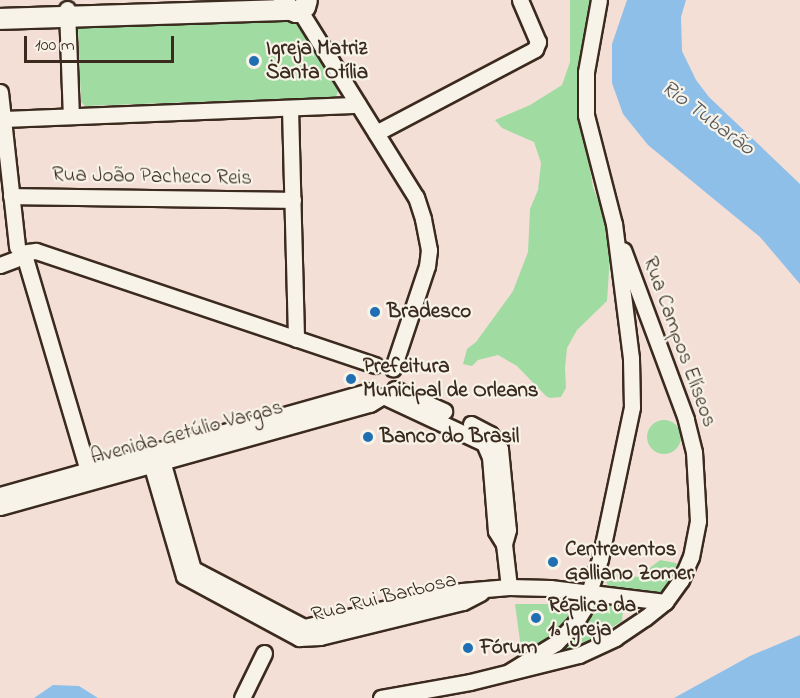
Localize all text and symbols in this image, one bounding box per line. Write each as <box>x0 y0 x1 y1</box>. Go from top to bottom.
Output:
scale bar <box>27 24 177 62</box>
text: 100 m <box>35 33 75 59</box>
place label: Igreja Matriz Santa Otília <box>266 36 368 86</box>
marker: Igreja Matriz Santa Otília <box>247 54 261 68</box>
water label: Rio Tubarão <box>655 75 759 163</box>
street label: Rua João Pacheco Reis <box>52 163 252 191</box>
street label: Rua Campos Elíseos <box>636 253 722 431</box>
place label: Bradesco <box>387 299 471 325</box>
marker: Bradesco <box>368 305 382 319</box>
place label: Prefeitura Municipal de Orleans <box>363 354 539 404</box>
marker: Prefeitura Municipal de Orleans <box>344 372 358 386</box>
street label: Avenida Getúlio Vargas <box>88 395 286 471</box>
place label: Banco do Brasil <box>380 424 519 450</box>
marker: Banco do Brasil <box>361 430 375 444</box>
place label: Centreventos Galliano Zomer <box>565 537 693 587</box>
marker: Centreventos Galliano Zomer <box>546 555 560 569</box>
street label: Rua Rui Barbosa <box>309 568 459 628</box>
place label: Réplica da 1ª Igreja <box>548 593 636 643</box>
marker: Réplica da 1ª Igreja <box>529 611 543 625</box>
place label: Fórum <box>480 635 537 661</box>
marker: Fórum <box>461 641 475 655</box>

